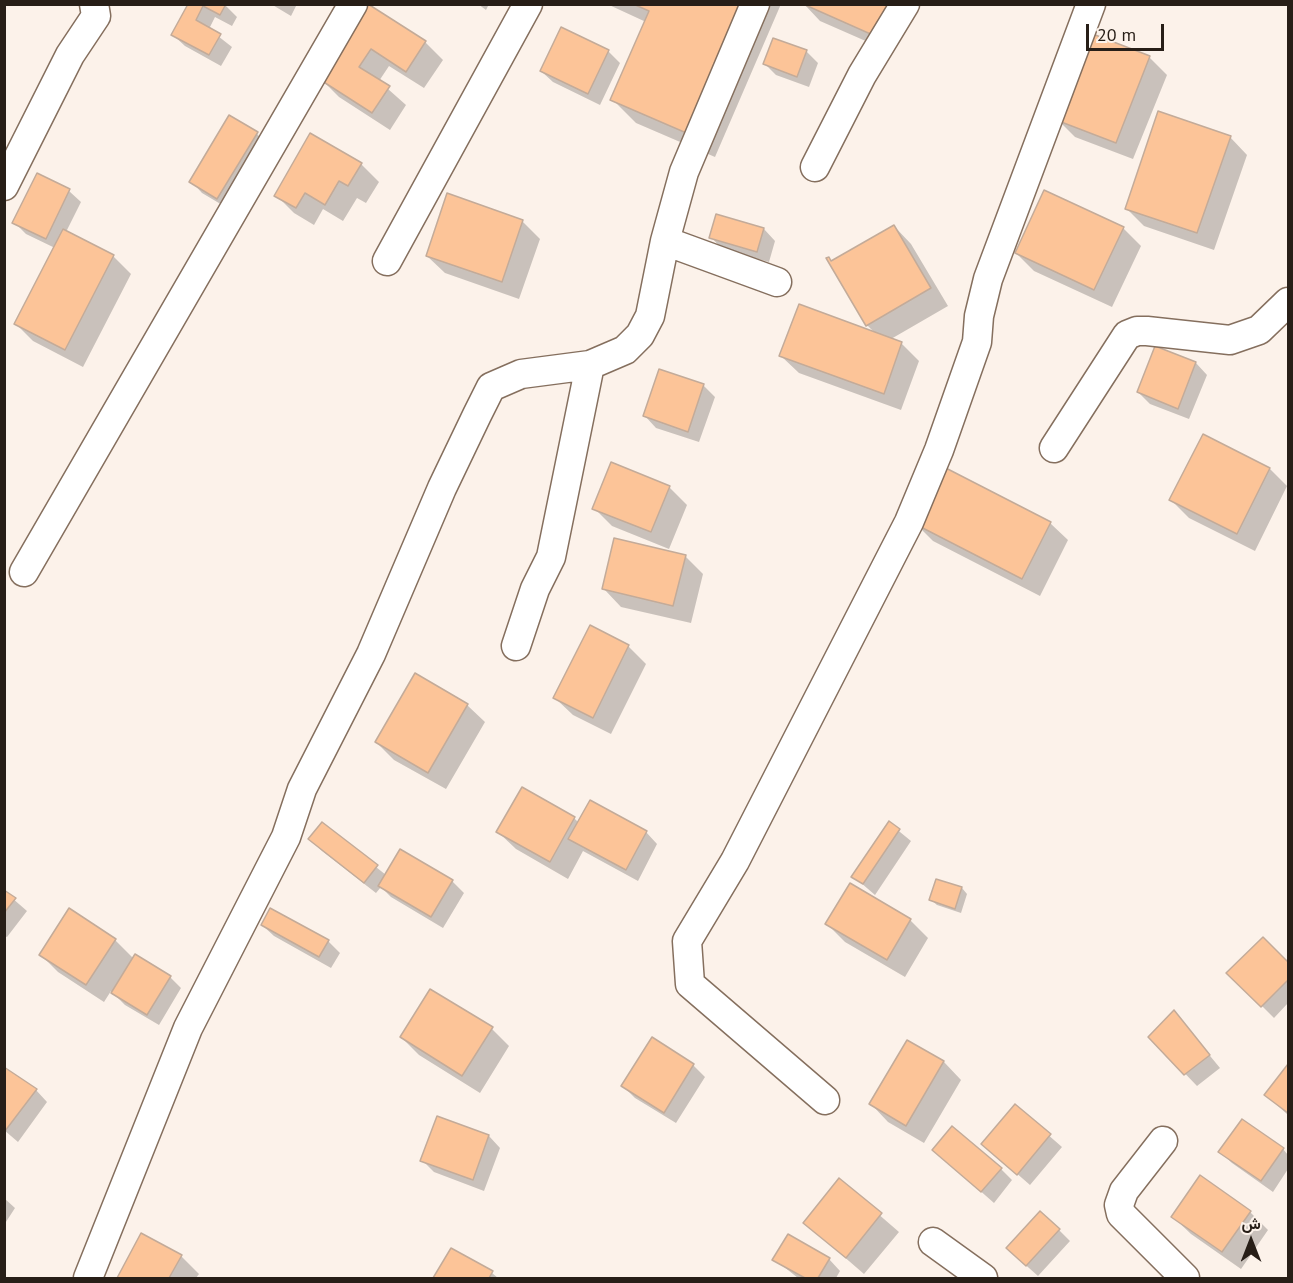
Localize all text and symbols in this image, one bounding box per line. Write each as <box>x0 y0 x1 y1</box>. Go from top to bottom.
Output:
scale bar <box>1089 12 1167 50</box>
text: 20 m <box>1097 23 1136 46</box>
north arrow <box>1221 1211 1281 1271</box>
text: ش <box>1241 1213 1261 1233</box>

